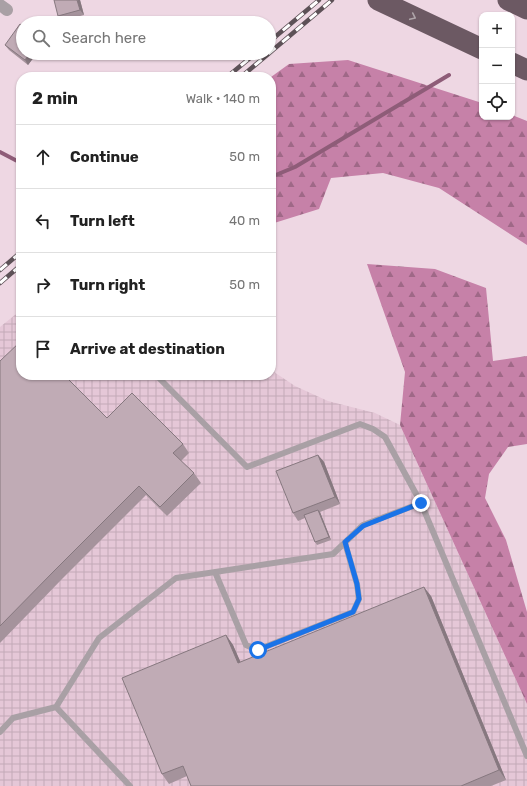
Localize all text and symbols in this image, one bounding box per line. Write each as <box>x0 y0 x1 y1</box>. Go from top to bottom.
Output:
one-way arrow <box>409 12 416 20</box>
map controls <box>479 12 515 120</box>
button: + <box>479 12 515 48</box>
search box <box>16 16 276 60</box>
icon: search <box>30 27 52 49</box>
text: Search here <box>62 29 146 47</box>
button: − <box>479 48 515 84</box>
button: locate <box>479 84 515 120</box>
text: 2 min <box>32 88 78 108</box>
text: Walk · 140 m <box>186 91 260 106</box>
icon: ahead <box>32 146 54 168</box>
text: Continue <box>70 148 139 166</box>
text: 50 m <box>229 149 260 164</box>
icon: left <box>32 210 54 232</box>
text: Turn left <box>70 212 135 230</box>
text: 40 m <box>229 213 260 228</box>
icon: right <box>32 274 54 296</box>
text: Turn right <box>70 276 145 294</box>
text: 50 m <box>229 277 260 292</box>
icon: arrive <box>32 338 54 360</box>
text: Arrive at destination <box>70 340 225 358</box>
route end <box>412 494 430 512</box>
route start <box>249 641 267 659</box>

